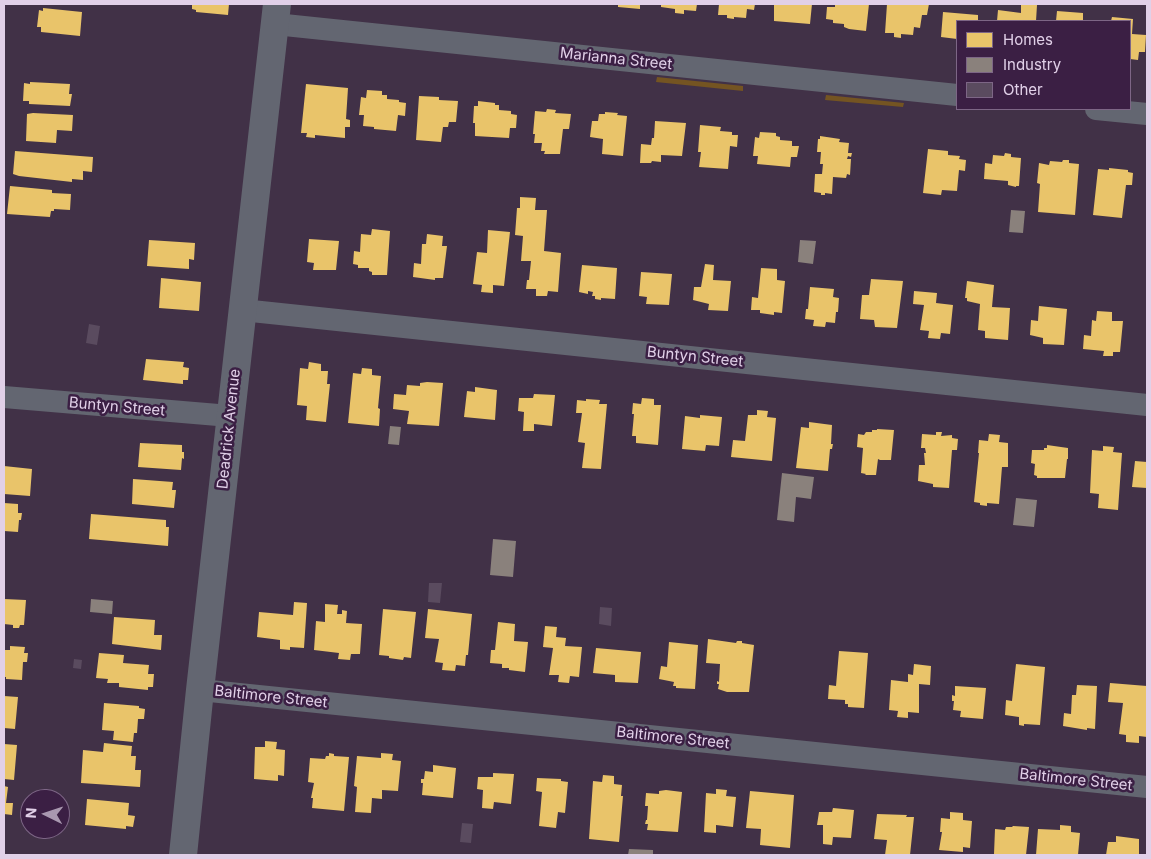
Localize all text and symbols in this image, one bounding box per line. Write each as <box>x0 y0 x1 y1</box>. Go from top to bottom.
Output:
legend <box>956 20 1131 110</box>
text: Homes <box>1003 30 1053 49</box>
street label: Marianna Street <box>559 44 673 74</box>
text: Industry <box>1003 55 1061 74</box>
text: Other <box>1003 80 1043 99</box>
street label: Buntyn Street <box>646 343 744 371</box>
street label: Deadrick Avenue <box>214 368 244 490</box>
street label: Buntyn Street <box>68 394 166 420</box>
street label: Baltimore Street <box>214 682 328 712</box>
street label: Baltimore Street <box>616 723 730 753</box>
street label: Baltimore Street <box>1019 765 1133 795</box>
north arrow <box>20 789 70 839</box>
text: N <box>22 807 39 819</box>

